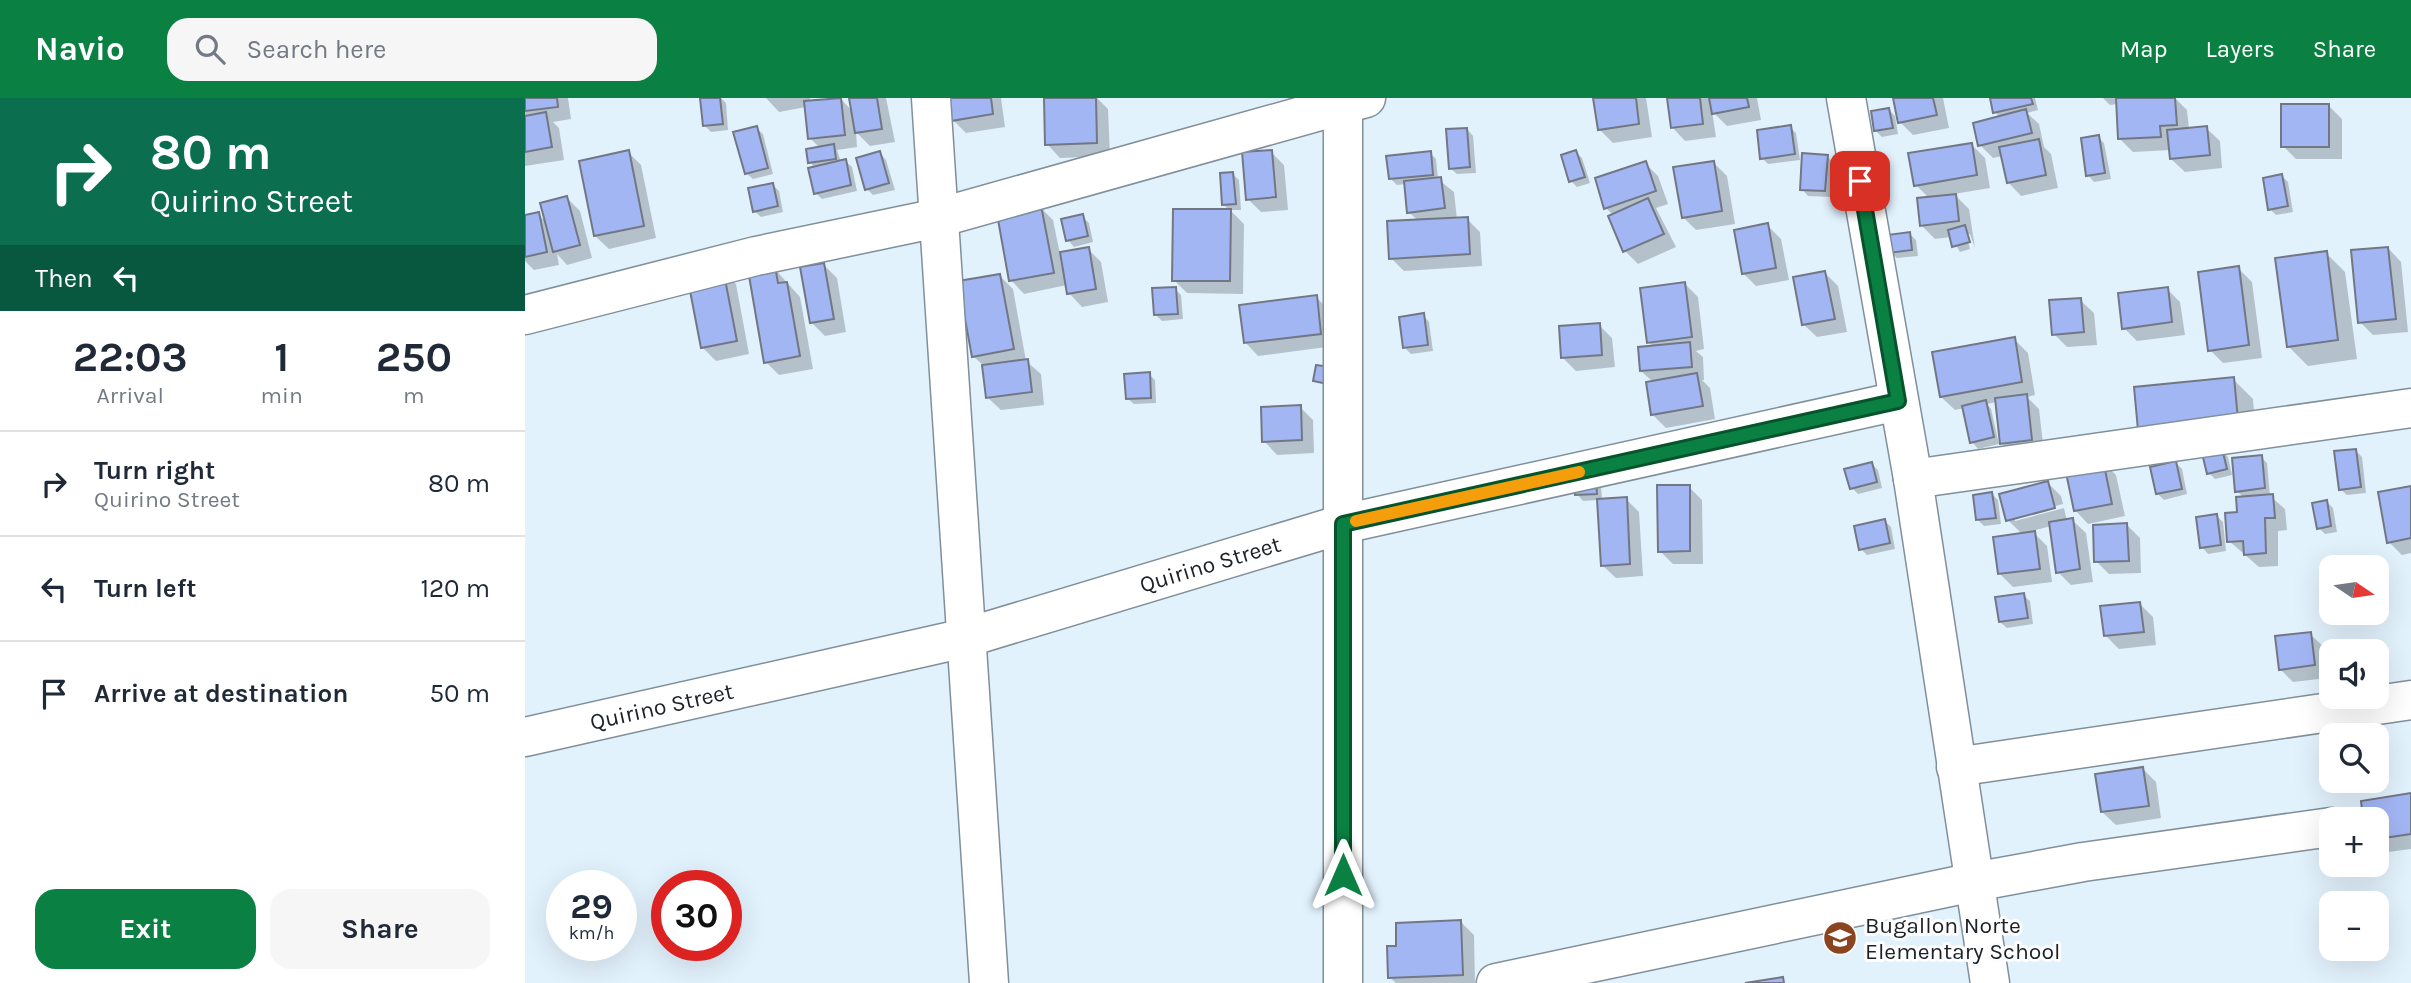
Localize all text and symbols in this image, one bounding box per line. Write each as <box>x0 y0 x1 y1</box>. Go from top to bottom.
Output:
search box <box>167 18 657 81</box>
text: Navio <box>35 30 125 68</box>
icon: search <box>191 30 229 68</box>
text: Search here <box>247 34 386 65</box>
text: Map <box>2120 35 2168 63</box>
text: Layers <box>2206 35 2275 63</box>
text: Share <box>2313 35 2376 63</box>
text: 80 m <box>150 124 272 181</box>
icon: right <box>35 126 126 217</box>
pin <box>1830 151 1890 211</box>
icon: arrive <box>1841 162 1879 200</box>
text: Quirino Street <box>150 183 353 220</box>
icon: left <box>107 259 145 297</box>
text: Then <box>35 263 93 294</box>
text: 22:03 <box>73 332 188 382</box>
text: 1 <box>274 332 289 382</box>
text: 250 <box>376 332 452 382</box>
text: Arrival <box>97 382 164 409</box>
text: min <box>261 382 303 409</box>
text: m <box>403 382 425 409</box>
text: Turn right <box>94 455 215 486</box>
icon: right <box>35 465 73 503</box>
text: 80 m <box>428 468 490 499</box>
text: Quirino Street <box>94 486 240 513</box>
street label: Quirino Street <box>1136 530 1284 599</box>
north arrow <box>2319 555 2389 625</box>
map controls <box>2319 555 2389 961</box>
icon: left <box>35 570 73 608</box>
text: Turn left <box>94 573 196 604</box>
text: 120 m <box>420 573 490 604</box>
button: sound <box>2319 639 2389 709</box>
icon: arrive <box>35 675 73 713</box>
street label: Quirino Street <box>587 677 736 736</box>
text: Arrive at destination <box>94 678 348 709</box>
text: 50 m <box>429 678 490 709</box>
button: search <box>2319 723 2389 793</box>
button: + <box>2319 807 2389 877</box>
position arrow <box>1306 838 1380 912</box>
speed limit sign: 30 <box>651 870 742 961</box>
text: 29 <box>570 886 613 927</box>
button: Exit <box>35 889 256 969</box>
button: Share <box>270 889 490 969</box>
button: − <box>2319 891 2389 961</box>
place label: Bugallon Norte Elementary School <box>1865 912 2060 965</box>
school or university icon: Bugallon Norte Elementary School <box>1821 919 1859 957</box>
text: km/h <box>569 922 614 944</box>

